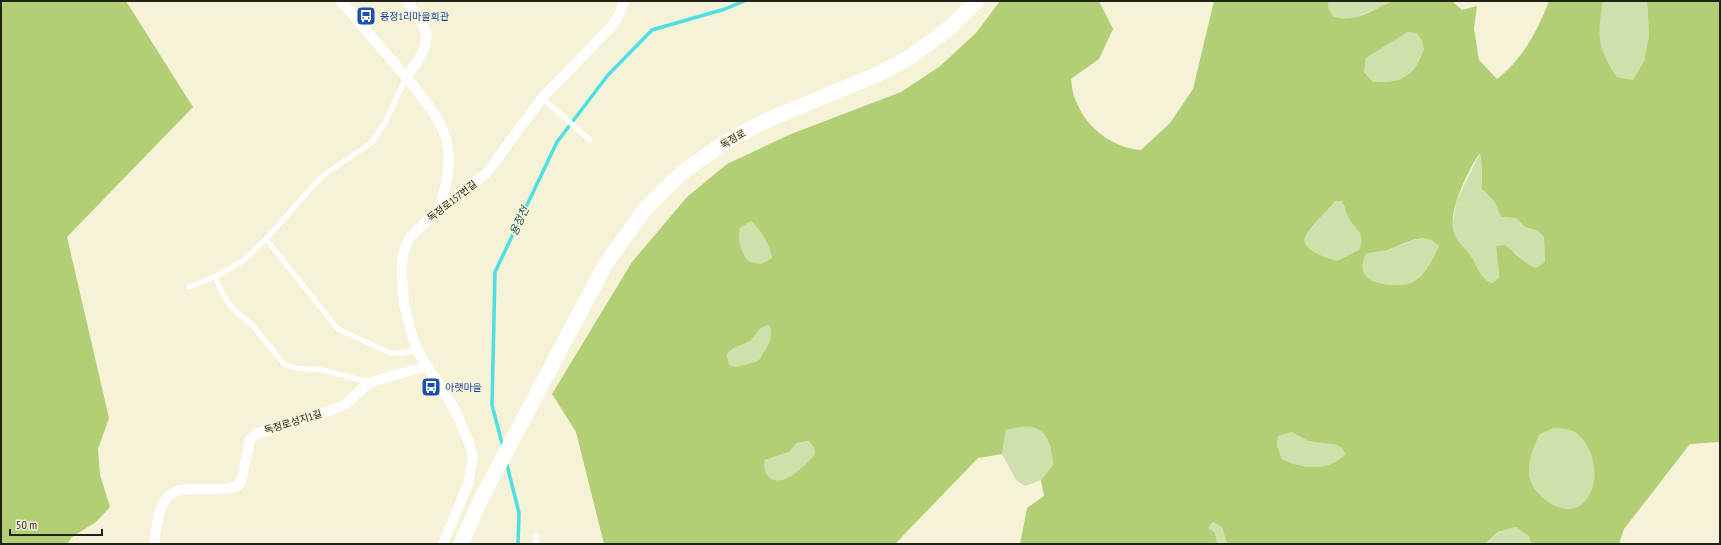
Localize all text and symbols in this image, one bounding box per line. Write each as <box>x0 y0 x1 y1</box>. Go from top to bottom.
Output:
bus stop icon: 용정1리마을회관 <box>355 5 377 27</box>
place label: 용정1리마을회관 <box>380 10 450 23</box>
street label: 독정로 <box>718 126 748 152</box>
street label: 독정로157번길 <box>425 178 479 224</box>
water label: 용정천 <box>506 203 533 238</box>
bus stop icon: 아랫마을 <box>420 376 442 398</box>
place label: 아랫마을 <box>445 381 482 394</box>
street label: 독정로성지1길 <box>263 407 323 437</box>
scale bar <box>10 511 102 537</box>
text: 50 m <box>16 517 37 532</box>

